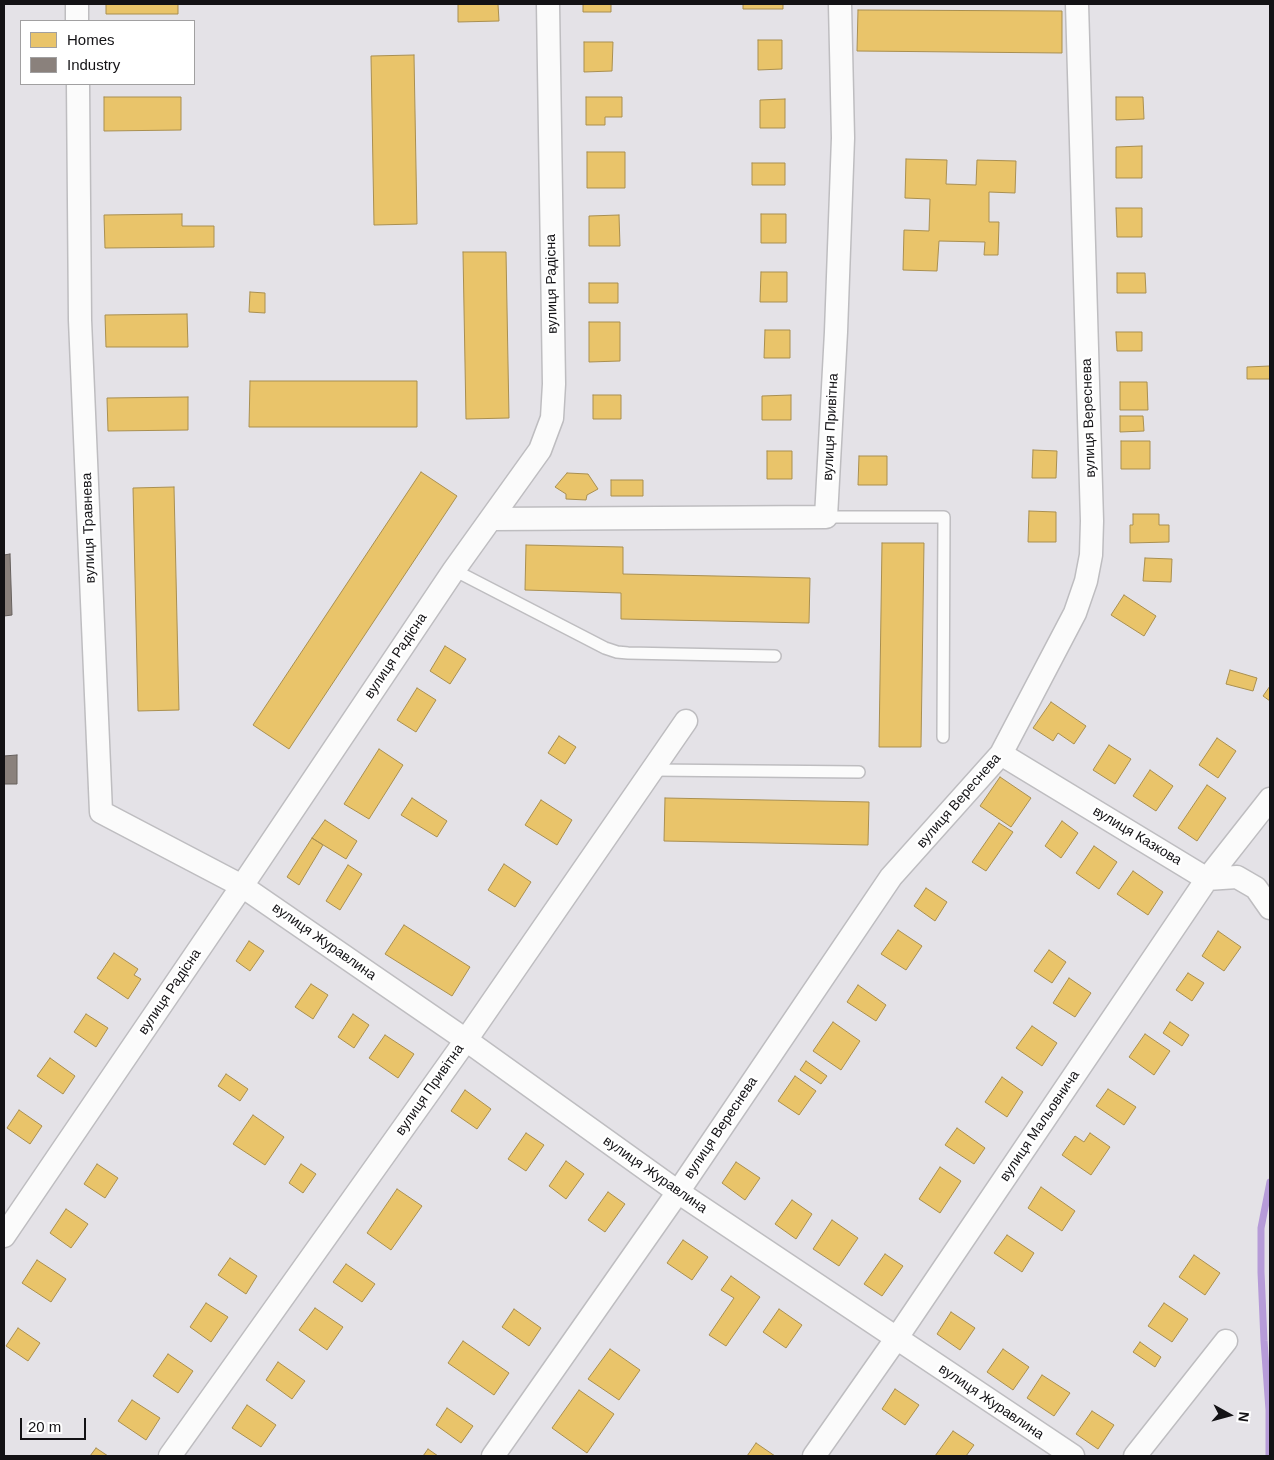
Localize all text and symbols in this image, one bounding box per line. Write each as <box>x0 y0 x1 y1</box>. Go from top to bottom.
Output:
legend <box>20 20 195 85</box>
text: Homes <box>67 31 115 48</box>
text: Industry <box>67 56 120 73</box>
street label: вулиця Радісна <box>543 234 561 334</box>
street label: вулиця Вереснева <box>1079 358 1099 478</box>
street label: вулиця Привітна <box>820 373 842 481</box>
street label: вулиця Травнева <box>79 472 99 584</box>
street label: вулиця Радісна <box>361 610 431 702</box>
street label: вулиця Вереснева <box>913 750 1005 852</box>
street label: вулиця Казкова <box>1090 803 1184 869</box>
street label: вулиця Журавлина <box>269 900 379 984</box>
street label: вулиця Радісна <box>135 946 205 1038</box>
street label: вулиця Привітна <box>392 1041 468 1139</box>
street label: вулиця Мальовнича <box>997 1067 1083 1185</box>
street label: вулиця Вереснева <box>681 1074 761 1182</box>
street label: вулиця Журавлина <box>600 1133 710 1217</box>
street label: вулиця Журавлина <box>935 1361 1047 1443</box>
north arrow <box>1204 1390 1254 1440</box>
scale bar <box>22 1408 89 1440</box>
text: N <box>1235 1411 1252 1423</box>
text: 20 m <box>28 1418 61 1435</box>

